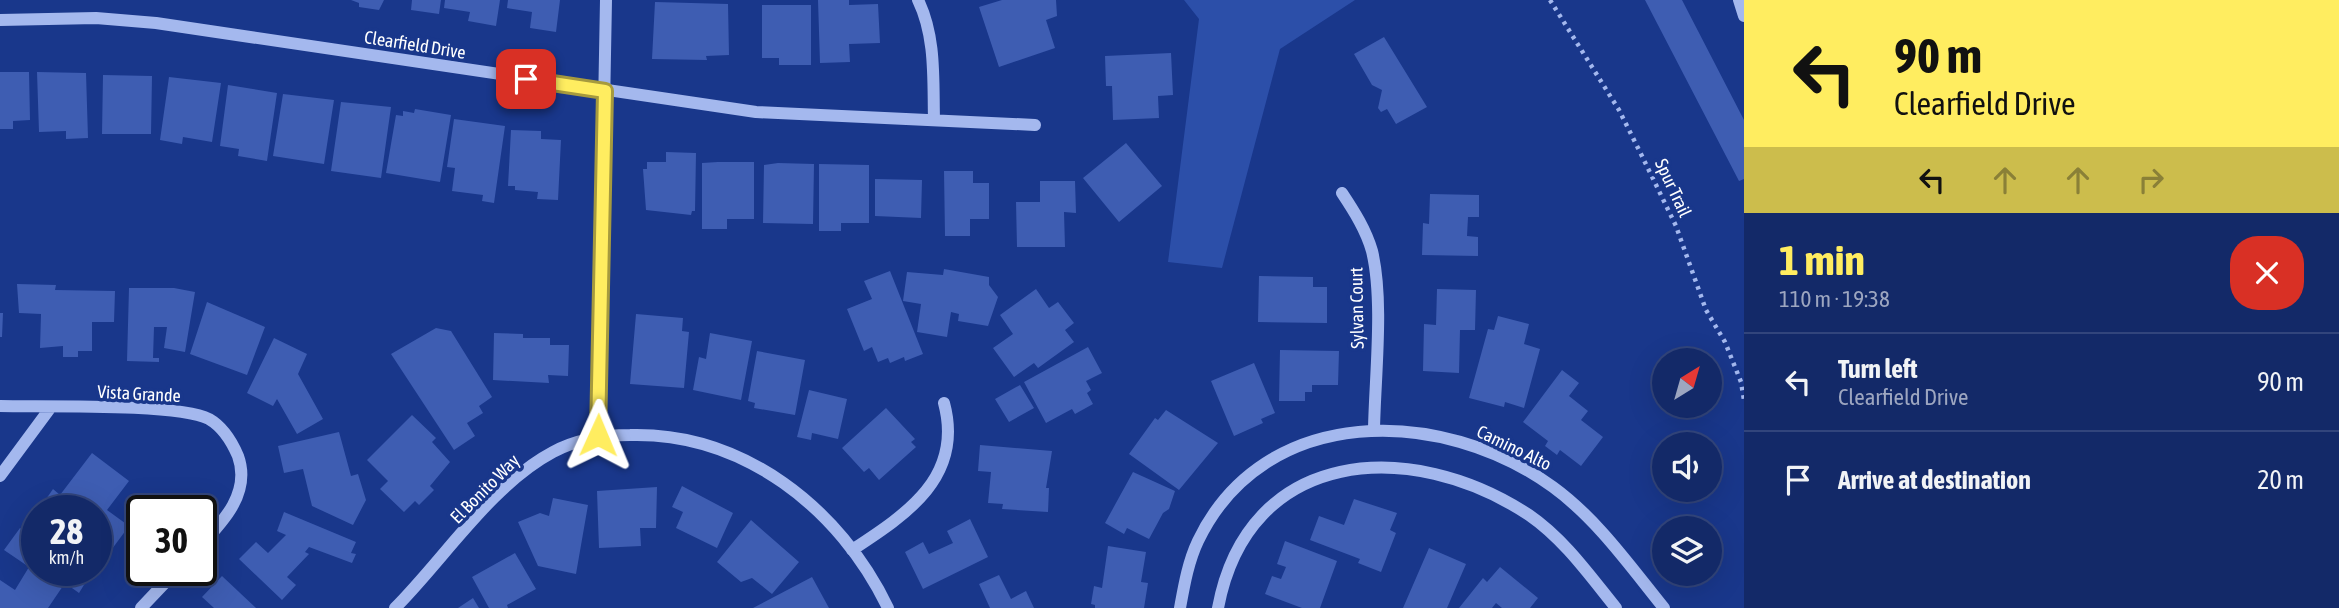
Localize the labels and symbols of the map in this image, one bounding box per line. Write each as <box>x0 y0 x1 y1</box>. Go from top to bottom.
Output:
street label: Clearfield Drive <box>363 26 467 63</box>
pin <box>496 49 556 109</box>
street label: Spur Trail <box>1651 155 1696 220</box>
street label: Sylvan Court <box>1345 267 1368 349</box>
north arrow <box>1652 348 1722 418</box>
street label: Vista Grande <box>97 381 181 406</box>
position arrow <box>561 398 635 472</box>
street label: Camino Alto <box>1474 421 1555 475</box>
street label: El Bonito Way <box>446 450 524 528</box>
speed limit sign: 30 <box>126 495 217 586</box>

